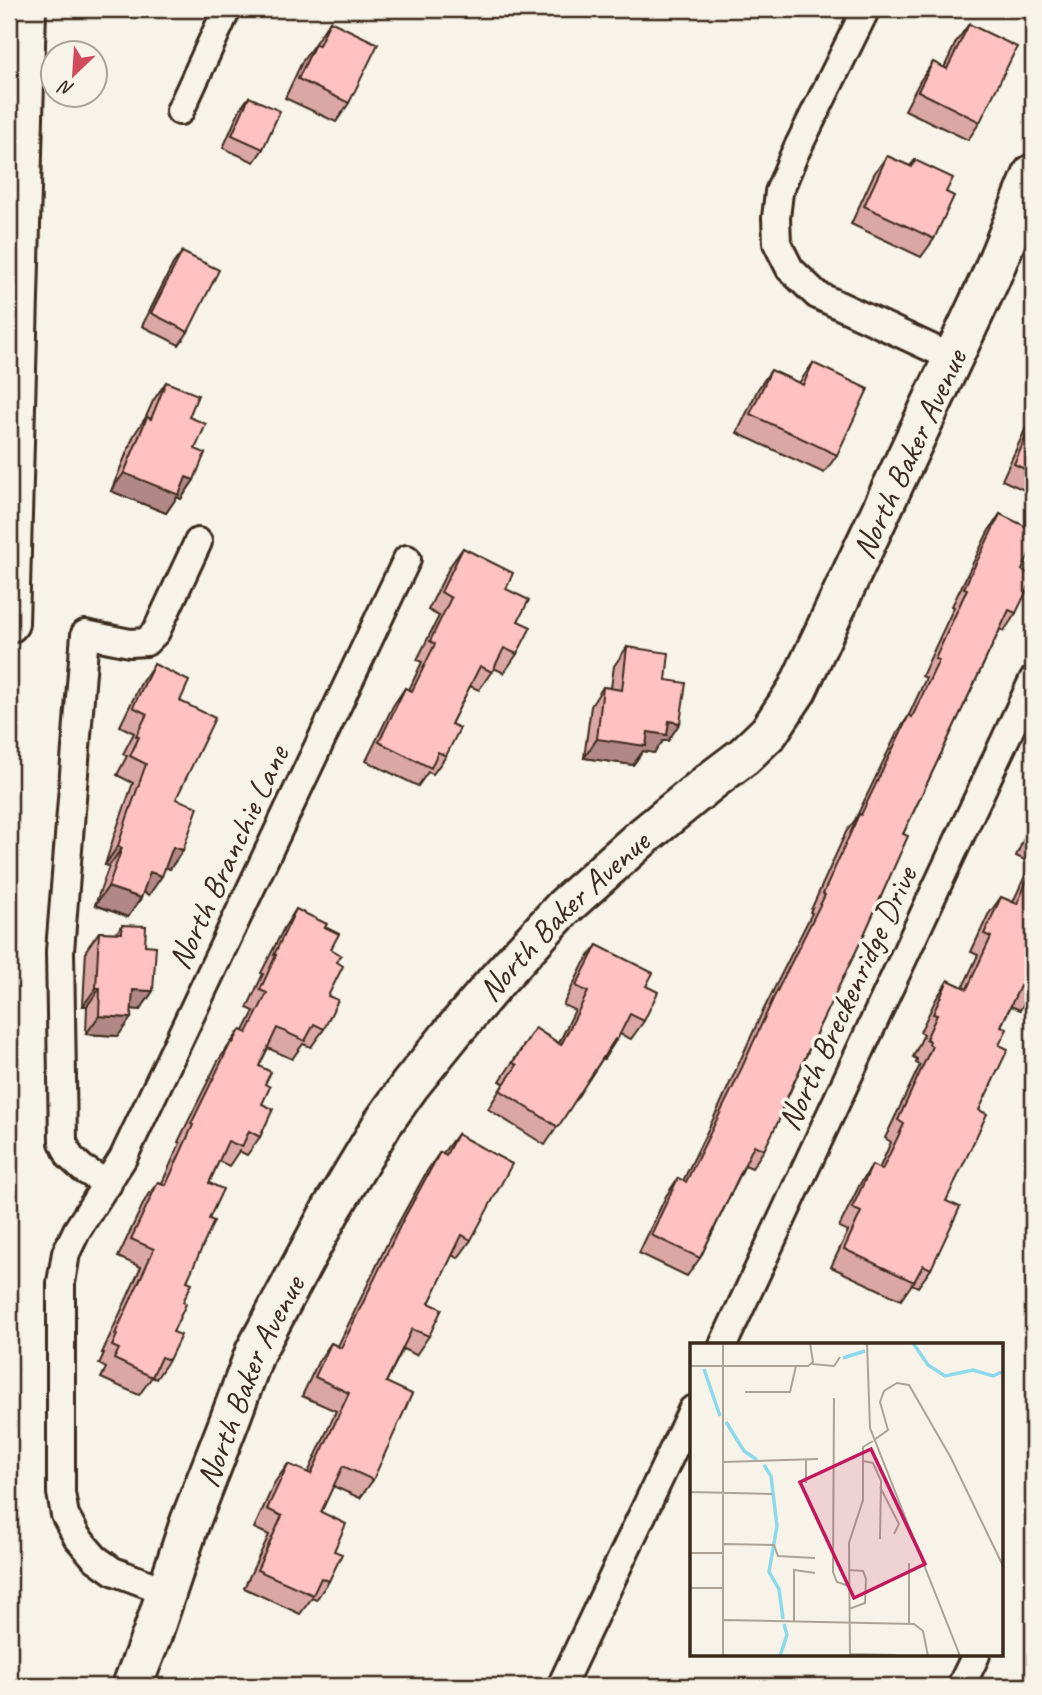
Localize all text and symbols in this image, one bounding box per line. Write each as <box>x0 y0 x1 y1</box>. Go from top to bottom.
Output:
north arrow <box>38 38 108 108</box>
text: N <box>54 74 78 102</box>
street label: North Baker Avenue <box>842 341 977 565</box>
street label: North Branchie Lane <box>158 737 299 976</box>
street label: North Baker Avenue <box>469 819 659 1010</box>
street label: North Breckenridge Drive <box>767 858 927 1137</box>
street label: North Baker Avenue <box>186 1266 315 1493</box>
inset map <box>690 1343 1004 1656</box>

